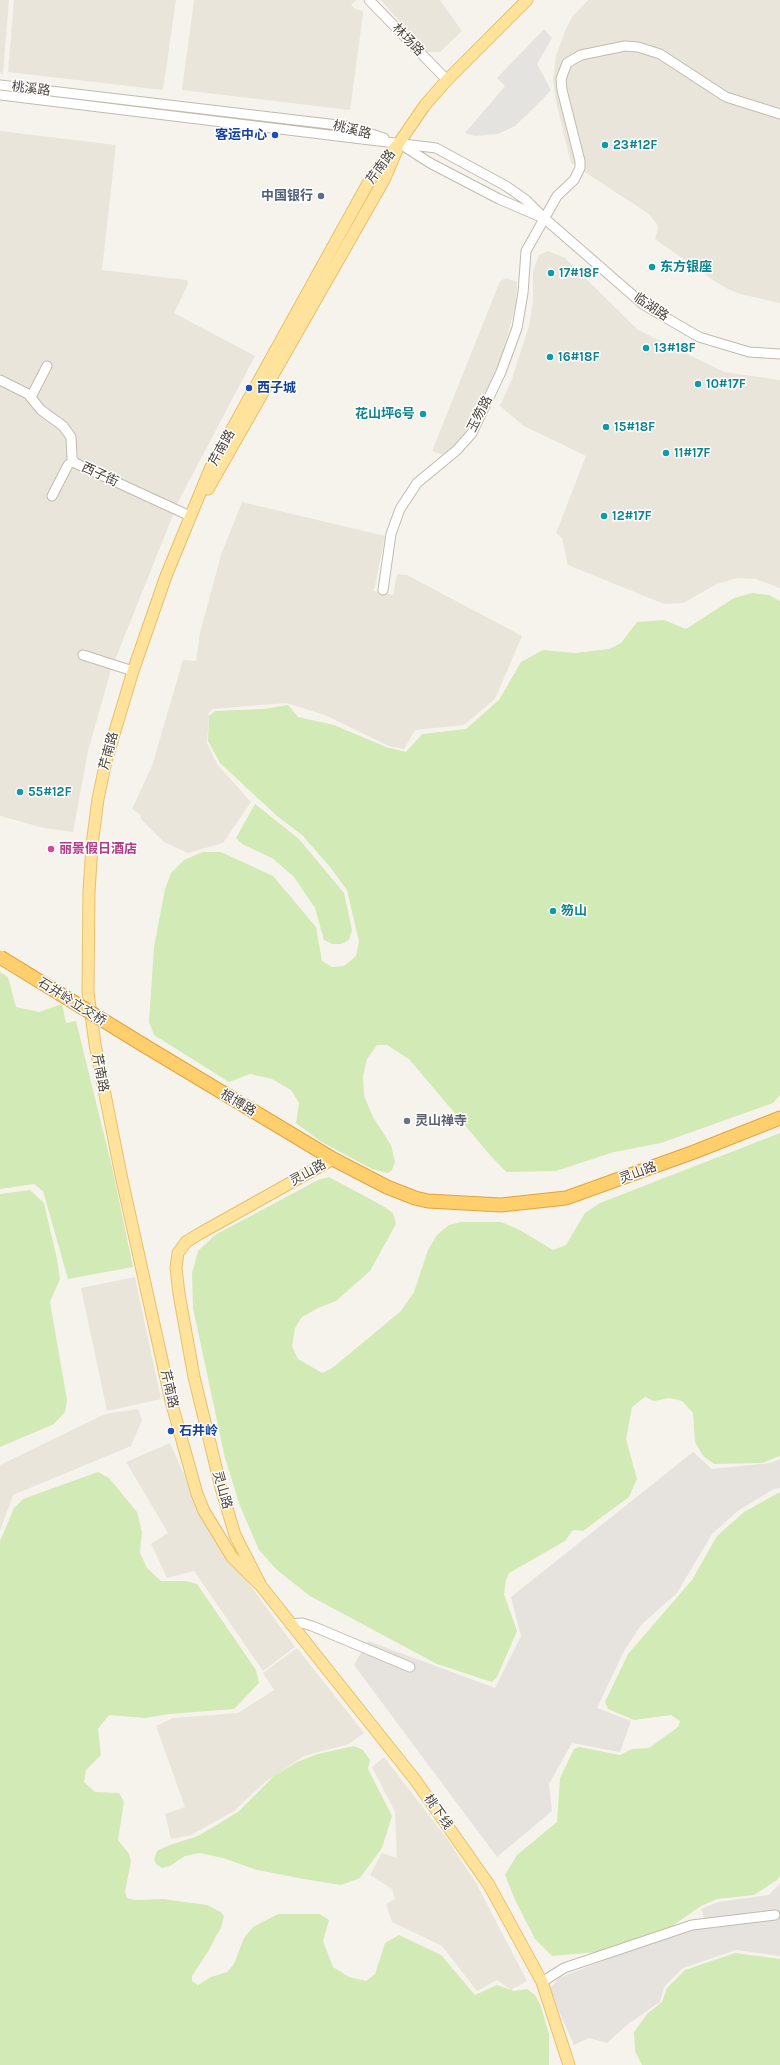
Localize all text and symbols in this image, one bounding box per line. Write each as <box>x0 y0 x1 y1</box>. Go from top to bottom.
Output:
street label: 林场路 <box>389 21 427 59</box>
street label: 桃溪路 <box>11 79 51 99</box>
street label: 桃溪路 <box>331 118 373 142</box>
place label: 客运中心 <box>215 127 267 143</box>
marker: 客运中心 <box>270 130 280 140</box>
place label: 23#12F <box>613 137 657 153</box>
marker: 23#12F <box>600 140 610 150</box>
street label: 芹南路 <box>363 147 399 187</box>
place label: 中国银行 <box>261 188 313 204</box>
marker: 中国银行 <box>316 191 326 201</box>
place label: 东方银座 <box>660 259 712 275</box>
marker: 东方银座 <box>647 262 657 272</box>
place label: 17#18F <box>559 265 599 281</box>
marker: 17#18F <box>546 268 556 278</box>
street label: 临湖路 <box>630 290 672 324</box>
place label: 13#18F <box>654 340 696 356</box>
marker: 13#18F <box>641 343 651 353</box>
place label: 16#18F <box>558 349 599 365</box>
marker: 16#18F <box>545 352 555 362</box>
place label: 10#17F <box>706 376 746 392</box>
marker: 10#17F <box>693 379 703 389</box>
place label: 西子城 <box>257 380 296 396</box>
marker: 西子城 <box>244 383 254 393</box>
street label: 玉笏路 <box>464 393 496 435</box>
place label: 花山坪6号 <box>355 406 415 422</box>
marker: 花山坪6号 <box>418 409 428 419</box>
place label: 15#18F <box>614 419 655 435</box>
marker: 15#18F <box>601 422 611 432</box>
street label: 芹南路 <box>206 427 238 469</box>
place label: 11#17F <box>674 445 710 461</box>
marker: 11#17F <box>661 448 671 458</box>
street label: 西子街 <box>79 460 121 490</box>
place label: 12#17F <box>612 508 652 524</box>
marker: 12#17F <box>599 511 609 521</box>
street label: 芹南路 <box>96 730 122 772</box>
place label: 55#12F <box>28 784 72 800</box>
marker: 55#12F <box>15 787 25 797</box>
place label: 丽景假日酒店 <box>59 841 137 857</box>
marker: 丽景假日酒店 <box>46 844 56 854</box>
place label: 笏山 <box>561 903 587 919</box>
marker: 笏山 <box>548 906 558 916</box>
street label: 石井岭立交桥 <box>35 975 109 1029</box>
street label: 芹南路 <box>89 1052 111 1094</box>
street label: 根博路 <box>217 1086 259 1120</box>
place label: 灵山禅寺 <box>415 1113 467 1129</box>
marker: 灵山禅寺 <box>402 1116 412 1126</box>
street label: 灵山路 <box>287 1157 329 1189</box>
street label: 灵山路 <box>617 1159 659 1187</box>
street label: 芹南路 <box>157 1368 181 1410</box>
place label: 石井岭 <box>179 1423 218 1439</box>
marker: 石井岭 <box>166 1426 176 1436</box>
street label: 灵山路 <box>209 1469 235 1511</box>
street label: 桃下线 <box>420 1792 456 1832</box>

